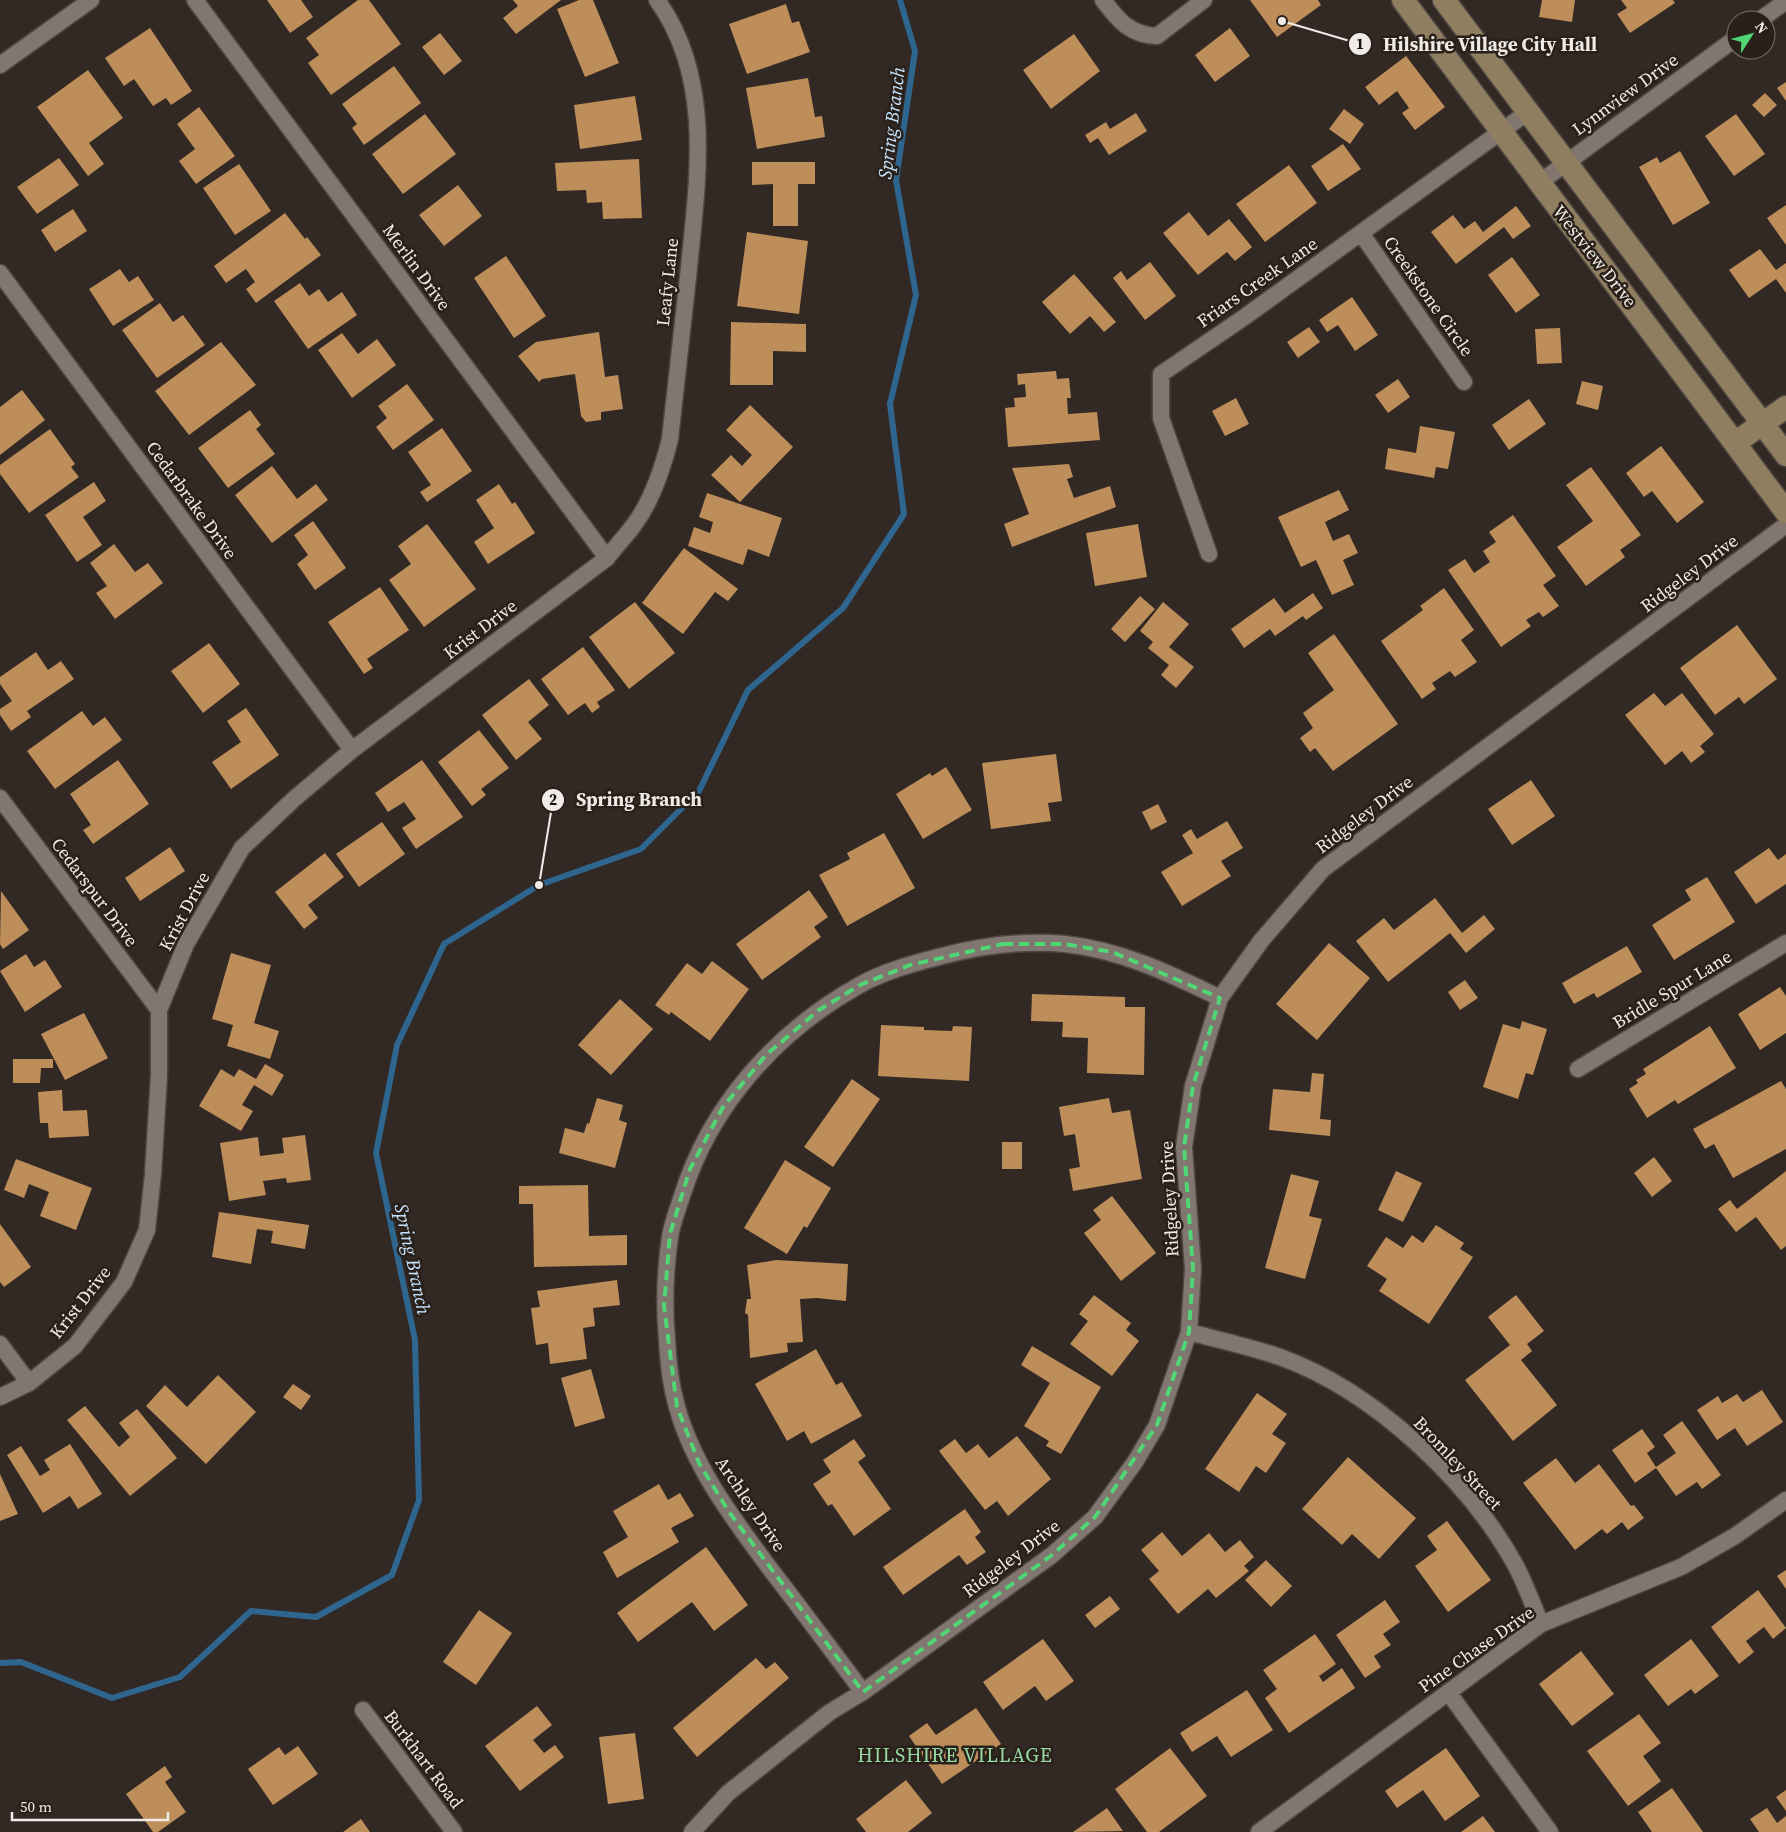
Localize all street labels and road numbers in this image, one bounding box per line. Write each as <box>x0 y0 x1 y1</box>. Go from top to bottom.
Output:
street label: Lynnview Drive <box>1567 47 1683 141</box>
street label: Westview Drive <box>1547 200 1643 312</box>
street label: Merlin Drive <box>377 219 457 315</box>
street label: Friars Creek Lane <box>1191 231 1323 333</box>
street label: Creekstone Circle <box>1378 231 1480 361</box>
street label: Leafy Lane <box>650 237 684 327</box>
street label: Cedarbrake Drive <box>141 436 243 564</box>
street label: Ridgeley Drive <box>1635 528 1743 618</box>
street label: Krist Drive <box>438 593 522 665</box>
street label: Ridgeley Drive <box>1310 769 1418 859</box>
street label: Cedarspur Drive <box>46 832 144 952</box>
street label: Krist Drive <box>153 867 215 955</box>
street label: Bridle Spur Lane <box>1608 944 1736 1034</box>
street label: Ridgeley Drive <box>1153 1140 1185 1258</box>
street label: Krist Drive <box>44 1260 116 1344</box>
street label: Bromley Street <box>1408 1411 1508 1515</box>
street label: Archley Drive <box>710 1451 792 1557</box>
street label: Ridgeley Drive <box>957 1513 1065 1603</box>
street label: Pine Chase Drive <box>1413 1600 1539 1698</box>
street label: Burkhart Road <box>379 1705 469 1813</box>

